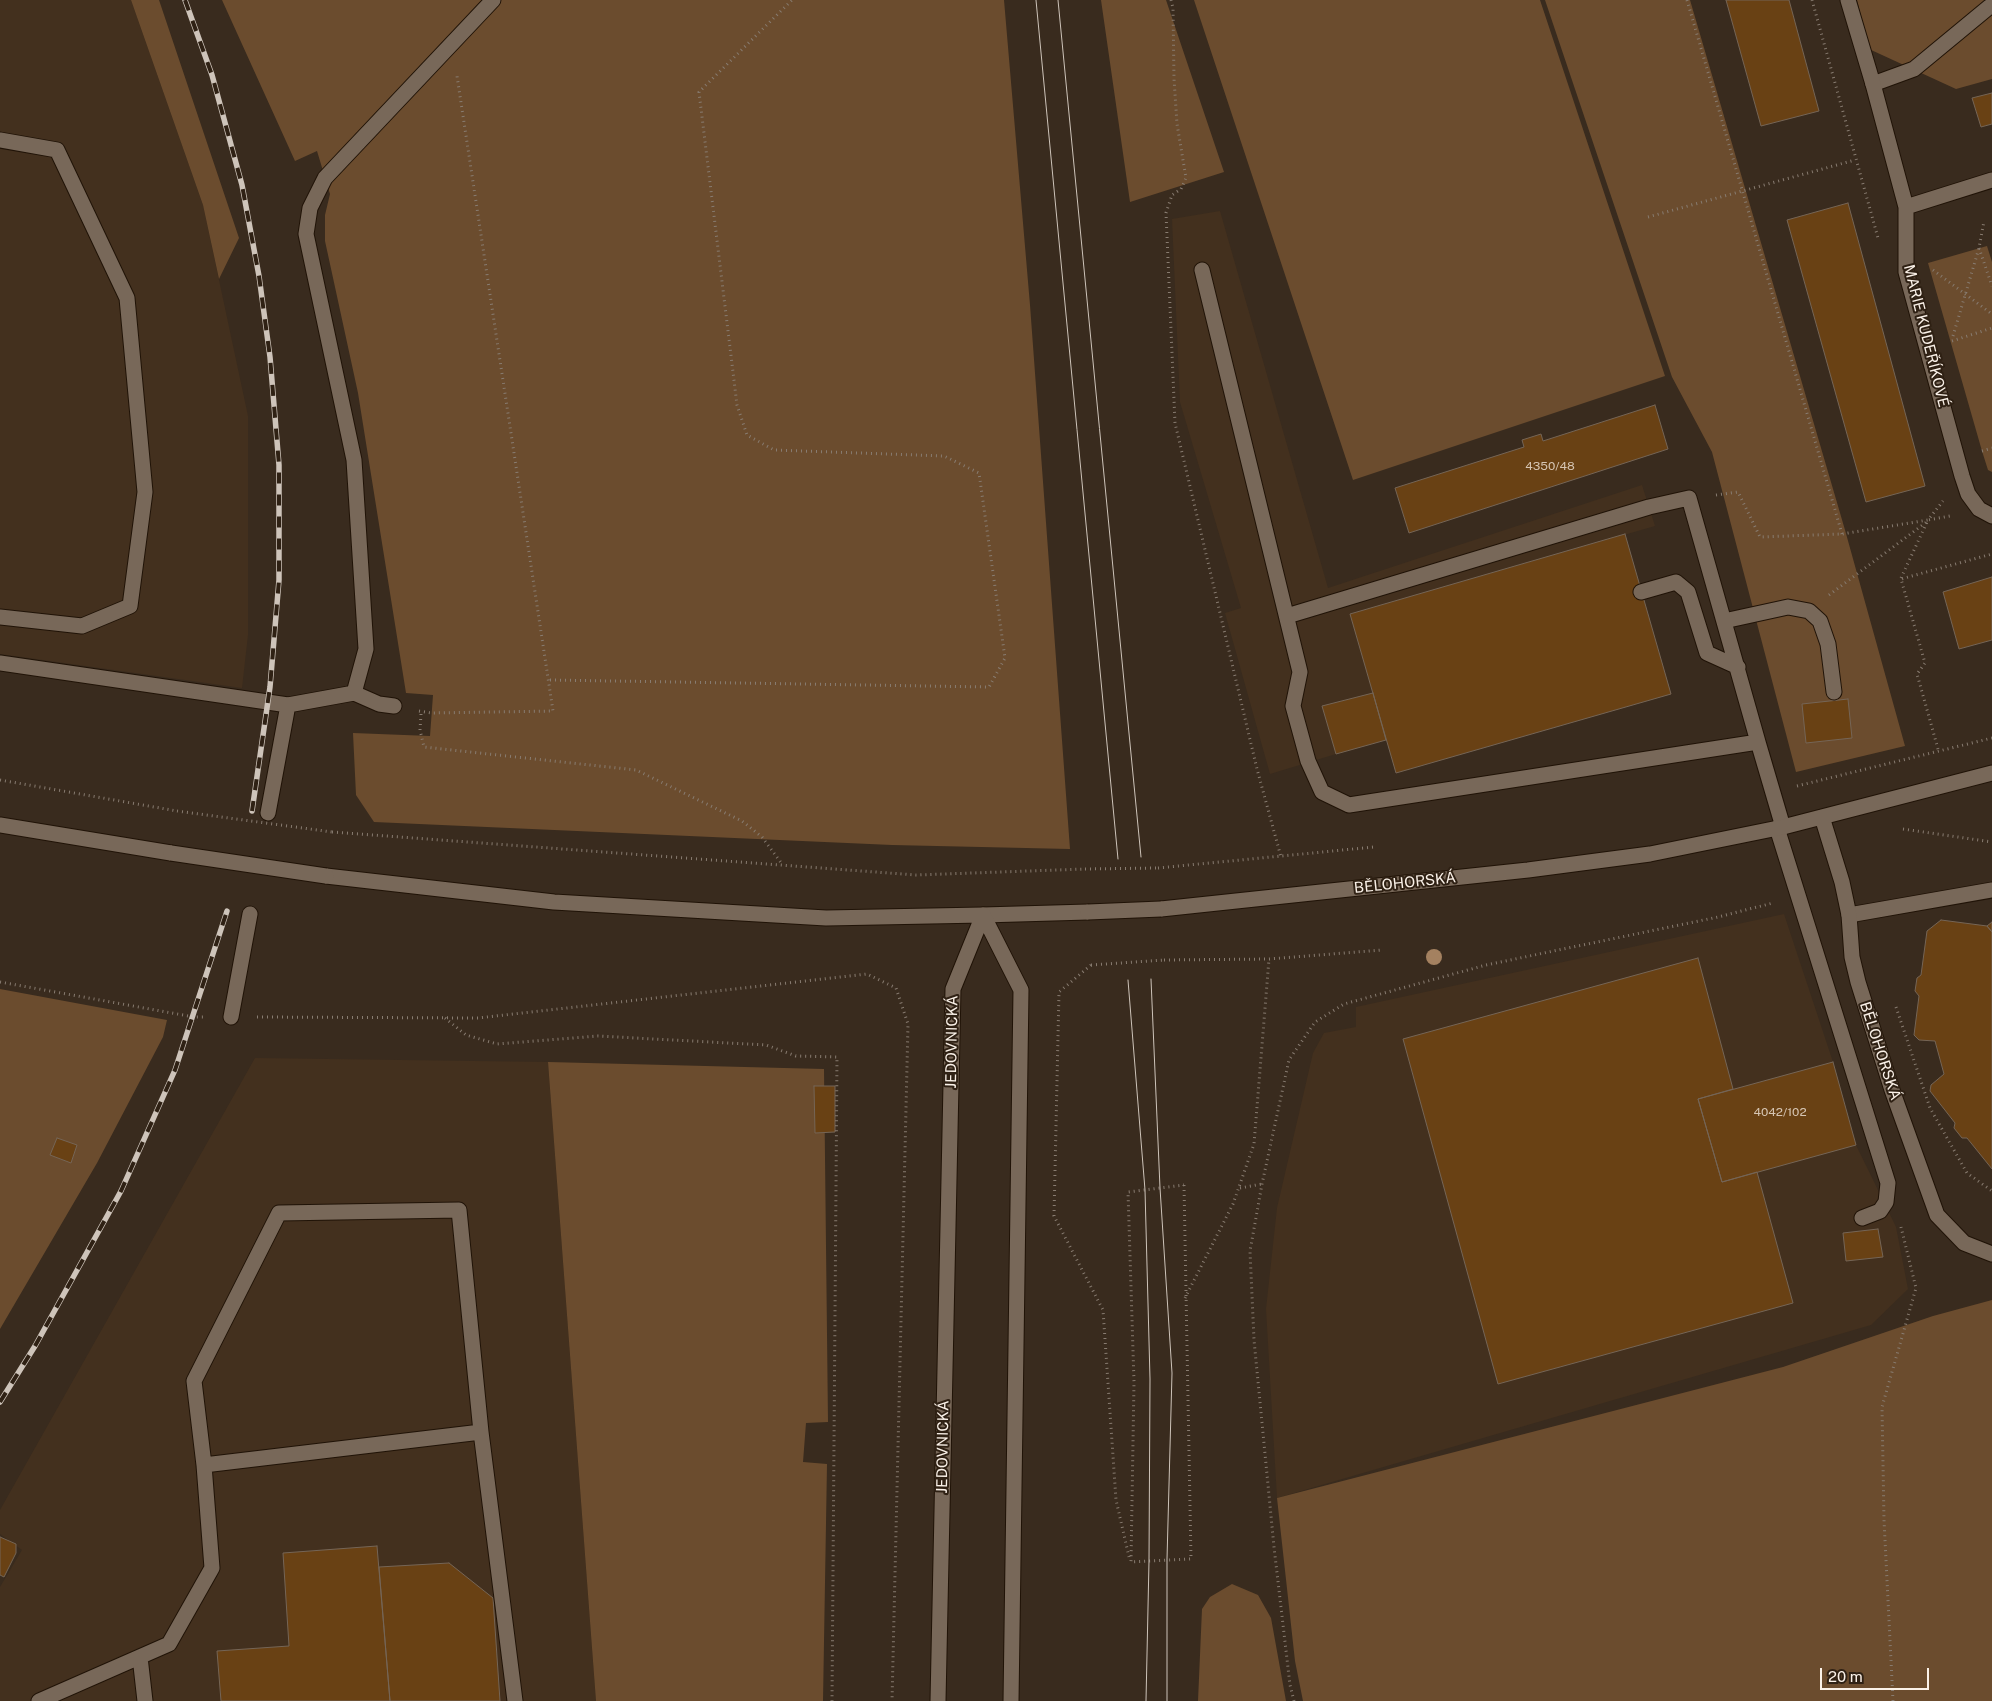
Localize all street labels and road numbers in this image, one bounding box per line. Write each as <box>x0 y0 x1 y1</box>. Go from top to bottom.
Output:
street label: MARIE KUDEŘÍKOVÉ <box>1900 263 1952 409</box>
street label: BĚLOHORSKÁ <box>1353 869 1457 897</box>
street label: JEDOVNICKÁ <box>942 995 962 1089</box>
street label: BĚLOHORSKÁ <box>1856 1000 1904 1102</box>
street label: JEDOVNICKÁ <box>933 1400 953 1494</box>

